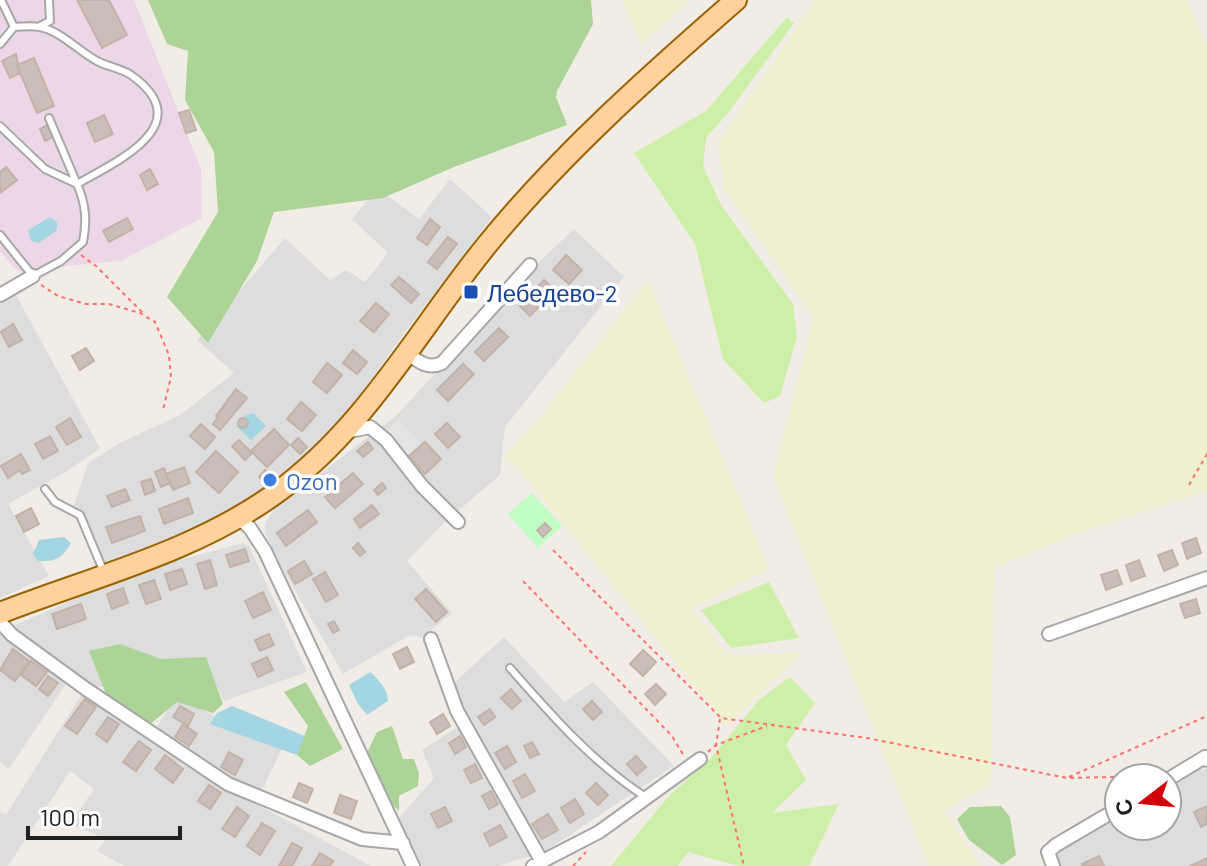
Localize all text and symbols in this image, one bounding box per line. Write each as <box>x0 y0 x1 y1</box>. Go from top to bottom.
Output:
place label: Лебедево-2 <box>487 278 618 307</box>
marker: Лебедево-2 <box>462 283 480 301</box>
place label: Ozon <box>286 466 338 495</box>
marker: Ozon <box>261 471 279 489</box>
north arrow <box>1103 762 1183 842</box>
scale bar <box>28 790 180 840</box>
text: С <box>1108 796 1137 819</box>
text: 100 m <box>40 802 100 831</box>

